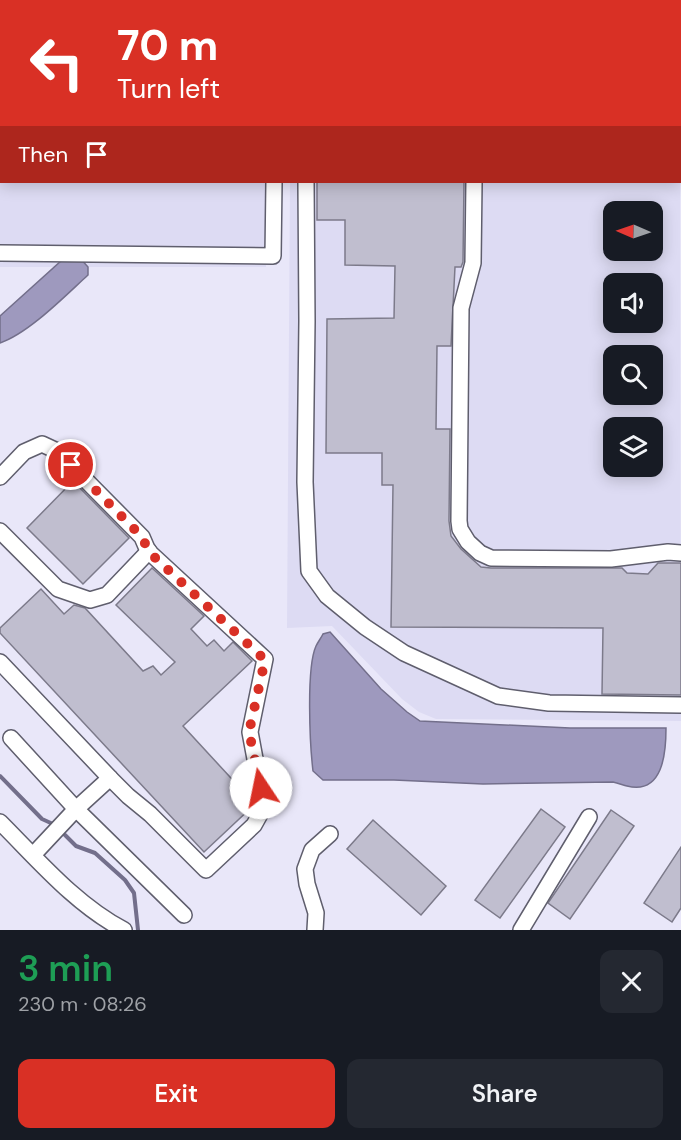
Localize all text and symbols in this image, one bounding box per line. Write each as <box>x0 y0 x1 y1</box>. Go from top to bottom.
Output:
text: 70 m <box>117 18 218 73</box>
icon: left <box>18 24 96 102</box>
text: Turn left <box>117 71 220 106</box>
icon: arrive <box>80 138 113 171</box>
text: Then <box>18 140 68 169</box>
north arrow <box>603 201 663 261</box>
map controls <box>603 201 663 477</box>
button: sound <box>603 273 663 333</box>
button: search <box>603 345 663 405</box>
button: layers <box>603 417 663 477</box>
pin <box>45 439 96 490</box>
icon: arrive <box>54 448 87 481</box>
position arrow <box>229 756 293 820</box>
text: 3 min <box>18 945 113 992</box>
button: close <box>600 950 663 1013</box>
text: 230 m · 08:26 <box>18 991 147 1017</box>
button: Exit <box>18 1059 335 1128</box>
button: Share <box>347 1059 663 1128</box>

